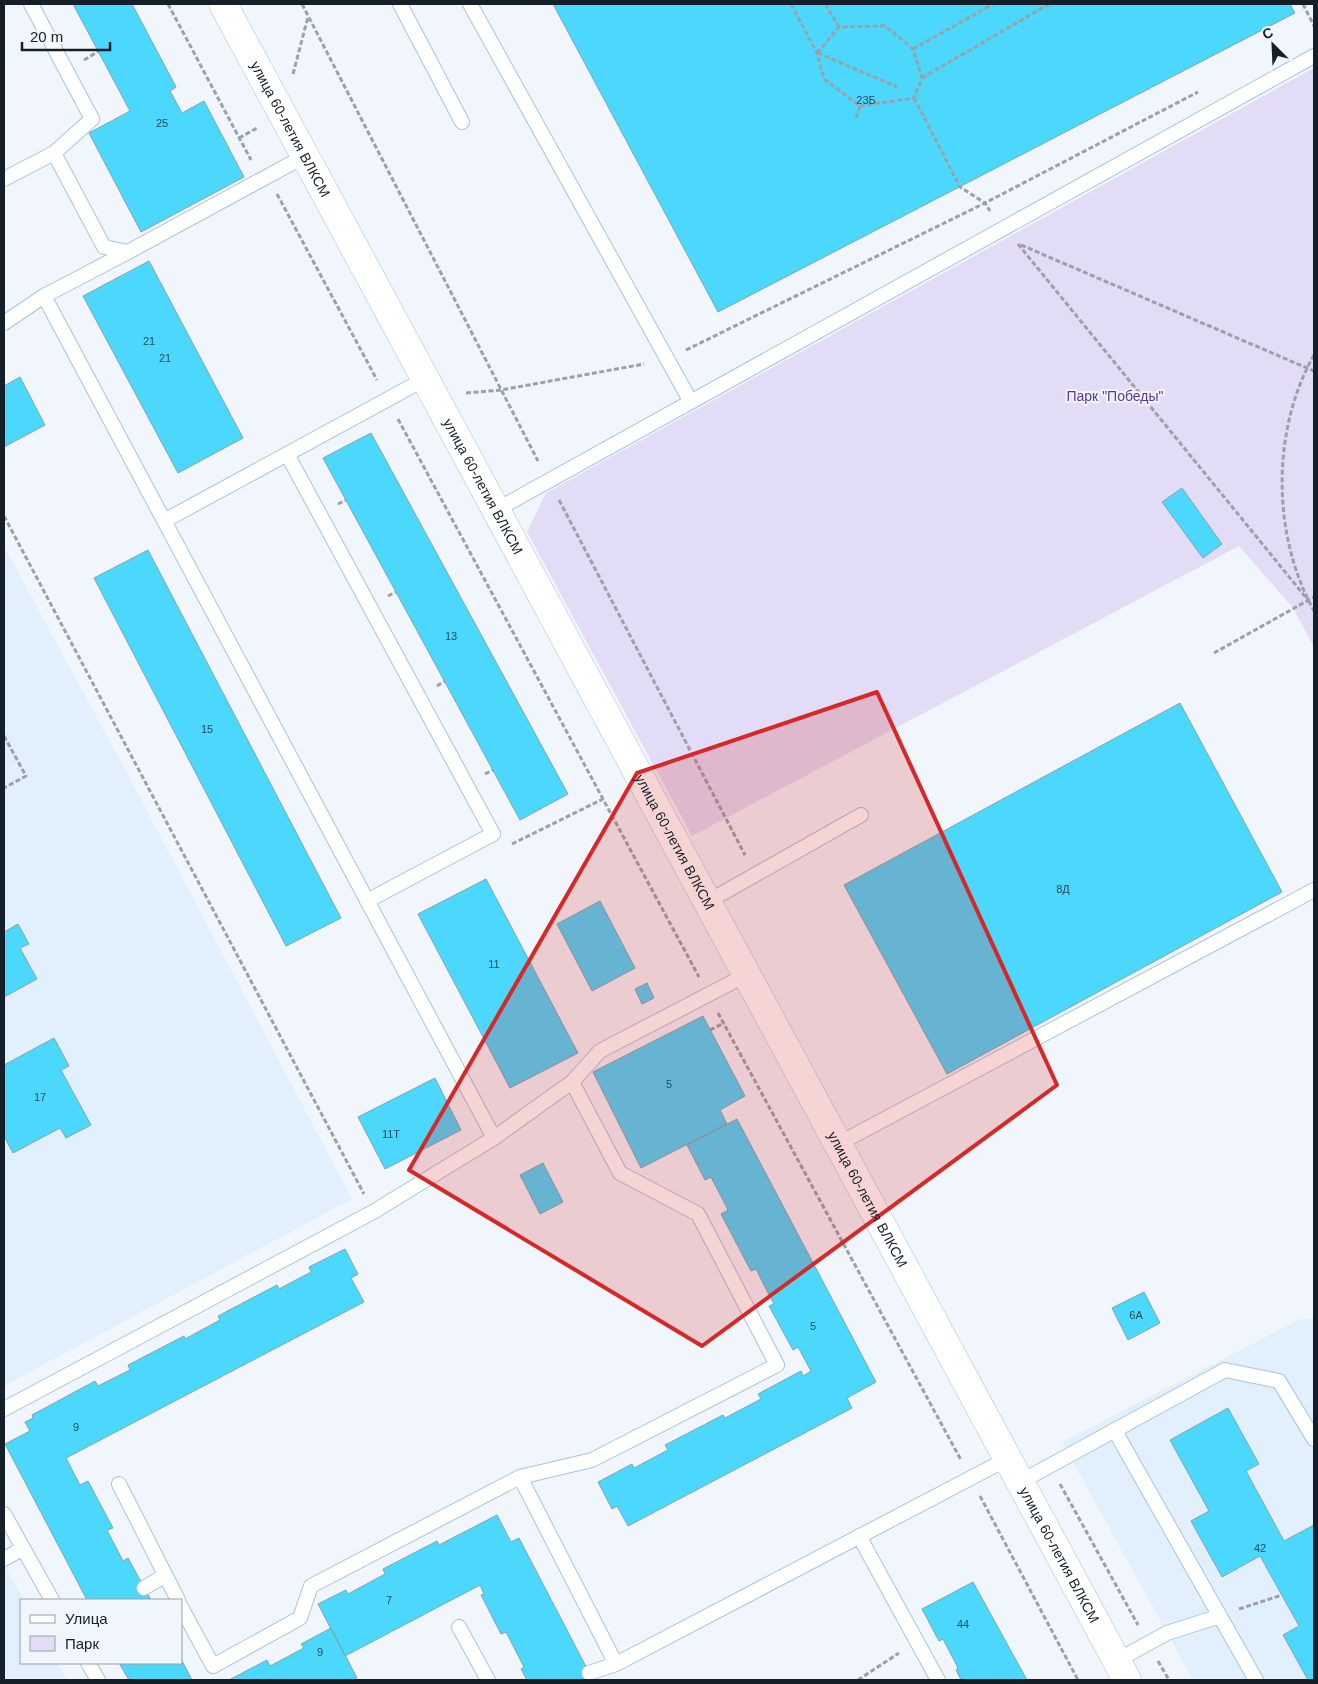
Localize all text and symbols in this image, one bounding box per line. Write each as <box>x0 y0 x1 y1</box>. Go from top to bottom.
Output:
scale bar <box>22 20 110 52</box>
north arrow <box>1248 20 1298 70</box>
text: С <box>1260 24 1276 42</box>
text: 20 m <box>30 28 63 45</box>
street label: улица 60-летия ВЛКСМ <box>247 58 334 200</box>
house number: 23Б <box>856 94 876 106</box>
house number: 25 <box>156 117 168 129</box>
house number: 21 <box>143 335 155 347</box>
house number: 21 <box>159 352 171 364</box>
park label: Парк "Победы" <box>1066 388 1164 404</box>
street label: улица 60-летия ВЛКСМ <box>440 416 526 557</box>
house number: 13 <box>445 630 457 642</box>
house number: 15 <box>201 723 213 735</box>
street label: улица 60-летия ВЛКСМ <box>632 771 718 913</box>
house number: 8Д <box>1056 883 1070 895</box>
house number: 11 <box>488 958 500 970</box>
house number: 5 <box>666 1078 672 1090</box>
house number: 17 <box>34 1091 46 1103</box>
house number: 11Т <box>382 1128 400 1140</box>
street label: улица 60-летия ВЛКСМ <box>825 1129 911 1270</box>
house number: 6А <box>1129 1309 1143 1321</box>
house number: 5 <box>810 1320 816 1332</box>
house number: 9 <box>73 1421 79 1433</box>
street label: улица 60-летия ВЛКСМ <box>1016 1484 1103 1625</box>
house number: 42 <box>1254 1542 1266 1554</box>
house number: 7 <box>386 1594 392 1606</box>
legend <box>20 1599 182 1664</box>
text: Улица <box>65 1610 108 1627</box>
house number: 44 <box>957 1618 969 1630</box>
text: Парк <box>65 1635 99 1652</box>
house number: 9 <box>317 1646 323 1658</box>

